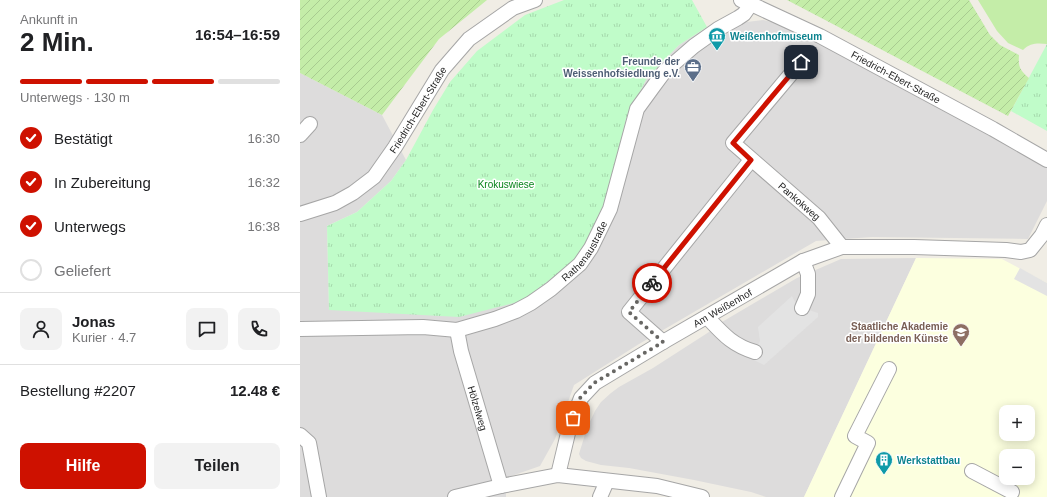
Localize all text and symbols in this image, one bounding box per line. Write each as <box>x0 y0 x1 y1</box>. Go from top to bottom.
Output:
text: Ankunft in <box>20 12 78 27</box>
text: 16:54–16:59 <box>195 26 280 43</box>
museum icon: Weißenhofmuseum <box>707 26 727 51</box>
text: 2 Min. <box>20 27 94 57</box>
place label: Weißenhofmuseum <box>730 31 822 42</box>
pin <box>784 45 818 79</box>
street label: Friedrich-Ebert-Straße <box>849 48 943 105</box>
icon: home <box>790 51 812 73</box>
place label: Freunde der Weissenhofsiedlung e.V. <box>563 56 680 79</box>
office icon: Freunde der Weissenhofsiedlung e.V. <box>683 57 703 82</box>
street label: Friedrich-Ebert-Straße <box>387 64 449 155</box>
text: Unterwegs · 130 m <box>20 90 130 105</box>
icon: check <box>20 127 42 149</box>
text: Bestätigt <box>54 130 112 147</box>
text: 16:30 <box>247 131 280 146</box>
icon: check <box>20 171 42 193</box>
text: In Zubereitung <box>54 174 151 191</box>
text: 16:32 <box>247 175 280 190</box>
park label: Krokuswiese <box>478 179 535 190</box>
street label: Pankokweg <box>776 180 823 222</box>
icon: check <box>20 215 42 237</box>
text: Unterwegs <box>54 218 126 235</box>
text: 16:38 <box>247 219 280 234</box>
street label: Rathenaustraße <box>559 219 609 283</box>
text: Geliefert <box>54 262 111 279</box>
courier <box>632 263 672 303</box>
icon: bike <box>641 272 663 294</box>
street label: Am Weißenhof <box>691 286 754 329</box>
button: person <box>20 308 62 350</box>
button: chat <box>186 308 228 350</box>
button: phone <box>238 308 280 350</box>
text: Jonas <box>72 313 115 330</box>
place label: Staatliche Akademie der bildenden Künste <box>846 321 948 344</box>
school or university icon: Staatliche Akademie der bildenden Künste <box>951 322 971 347</box>
text: Kurier · 4.7 <box>72 330 136 345</box>
text: Bestellung #2207 <box>20 382 136 399</box>
text: 12.48 € <box>230 382 280 399</box>
street label: Hölzelweg <box>466 384 490 432</box>
pin <box>556 401 590 435</box>
map controls <box>999 405 1035 485</box>
button: + <box>999 405 1035 441</box>
icon: bag <box>562 407 584 429</box>
button: Hilfe <box>20 443 146 489</box>
button: Teilen <box>154 443 280 489</box>
button: − <box>999 449 1035 485</box>
building icon: Werkstattbau <box>874 450 894 475</box>
place label: Werkstattbau <box>897 455 960 466</box>

